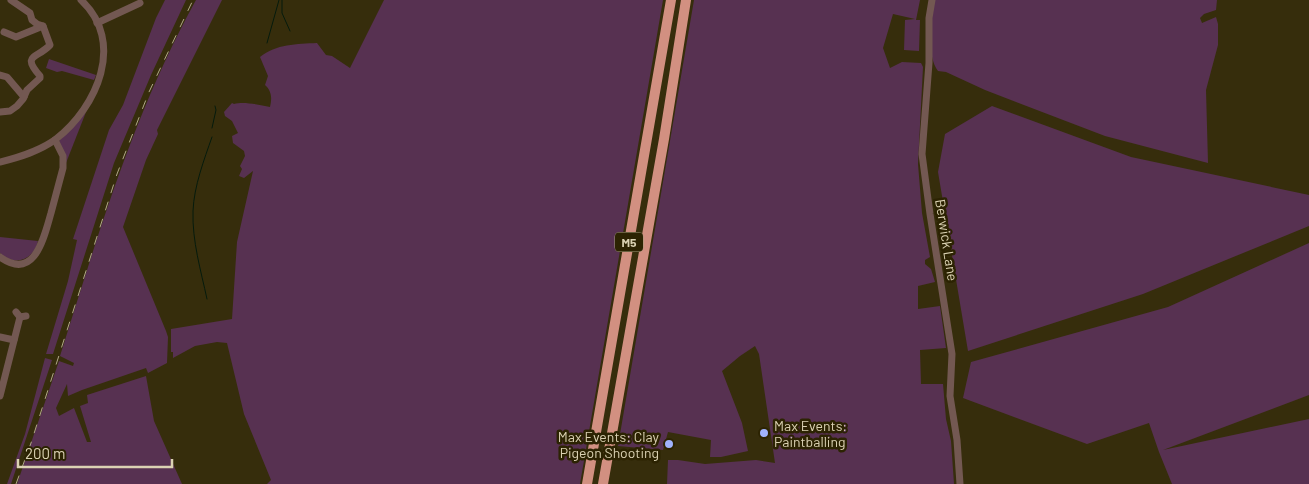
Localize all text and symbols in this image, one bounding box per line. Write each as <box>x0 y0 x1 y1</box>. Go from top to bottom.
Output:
street label: Berwick Lane <box>932 198 962 282</box>
road number: M5 <box>615 232 643 252</box>
place label: Max Events: Paintballing <box>774 417 847 450</box>
marker: Max Events: Paintballing <box>758 427 770 439</box>
place label: Max Events: Clay Pigeon Shooting <box>558 428 660 461</box>
scale bar <box>18 436 171 468</box>
marker: Max Events: Clay Pigeon Shooting <box>663 438 675 450</box>
text: 200 m <box>25 444 65 462</box>

